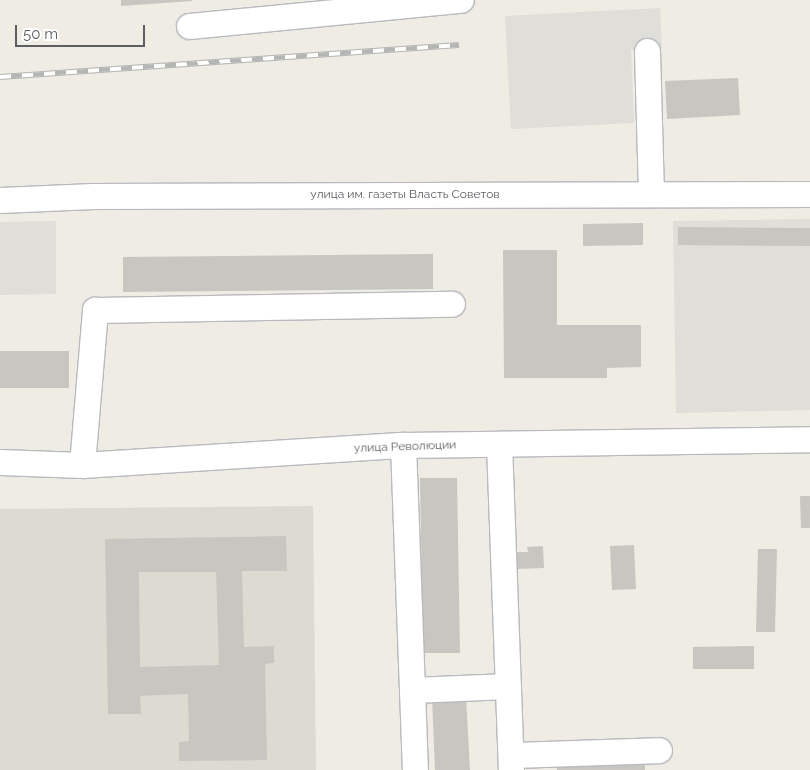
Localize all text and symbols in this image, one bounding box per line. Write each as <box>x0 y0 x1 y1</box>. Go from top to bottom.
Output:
scale bar <box>18 15 148 47</box>
text: 50 m <box>23 25 58 43</box>
street label: улица им. газеты Власть Советов <box>310 188 500 202</box>
street label: улица Революции <box>354 438 456 456</box>

